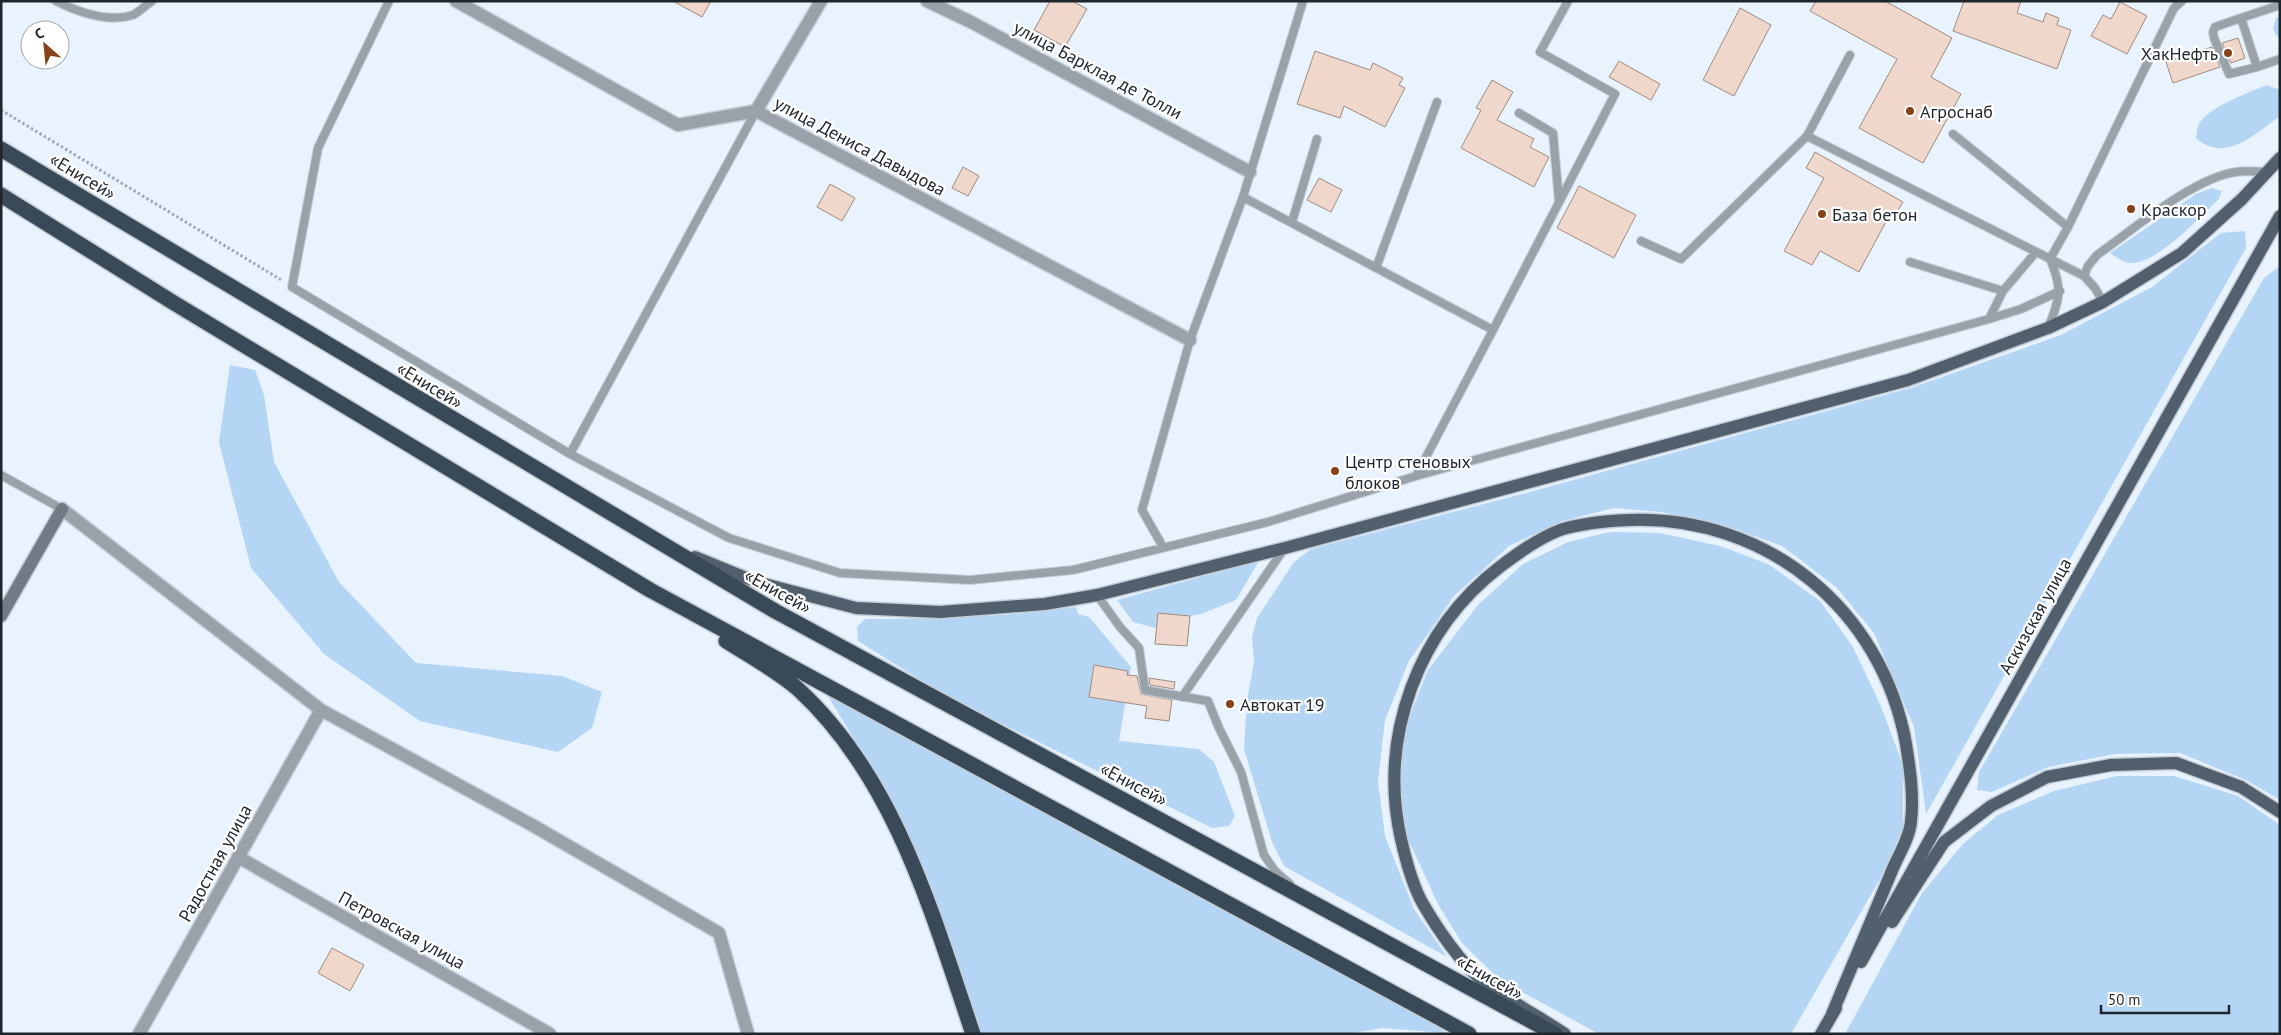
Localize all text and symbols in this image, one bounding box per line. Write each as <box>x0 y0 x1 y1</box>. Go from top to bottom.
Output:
street label: улица Барклая де Толли <box>1010 16 1186 124</box>
north arrow <box>20 20 70 70</box>
text: С <box>32 24 47 43</box>
place label: ХакНефть <box>2141 42 2218 65</box>
marker: ХакНефть <box>2222 47 2234 59</box>
street label: улица Дениса Давыдова <box>770 91 950 201</box>
place label: Агроснаб <box>1920 100 1993 123</box>
marker: Агроснаб <box>1904 105 1916 117</box>
street label: «Енисей» <box>46 147 120 205</box>
place label: Краскор <box>2141 198 2207 221</box>
place label: База бетон <box>1832 203 1918 226</box>
marker: Краскор <box>2125 203 2137 215</box>
marker: База бетон <box>1816 208 1828 220</box>
street label: «Енисей» <box>393 356 467 414</box>
place label: Центр стеновых блоков <box>1345 450 1471 494</box>
marker: Центр стеновых блоков <box>1329 465 1341 477</box>
street label: Аскизская улица <box>1994 554 2076 678</box>
street label: «Енисей» <box>740 563 816 619</box>
place label: Автокат 19 <box>1240 693 1325 716</box>
marker: Автокат 19 <box>1224 698 1236 710</box>
street label: «Енисей» <box>1096 757 1172 811</box>
street label: Радостная улица <box>173 800 257 926</box>
street label: Петровская улица <box>335 886 469 974</box>
street label: «Енисей» <box>1452 949 1528 1005</box>
scale bar <box>2101 982 2228 1014</box>
text: 50 m <box>2108 990 2141 1009</box>

